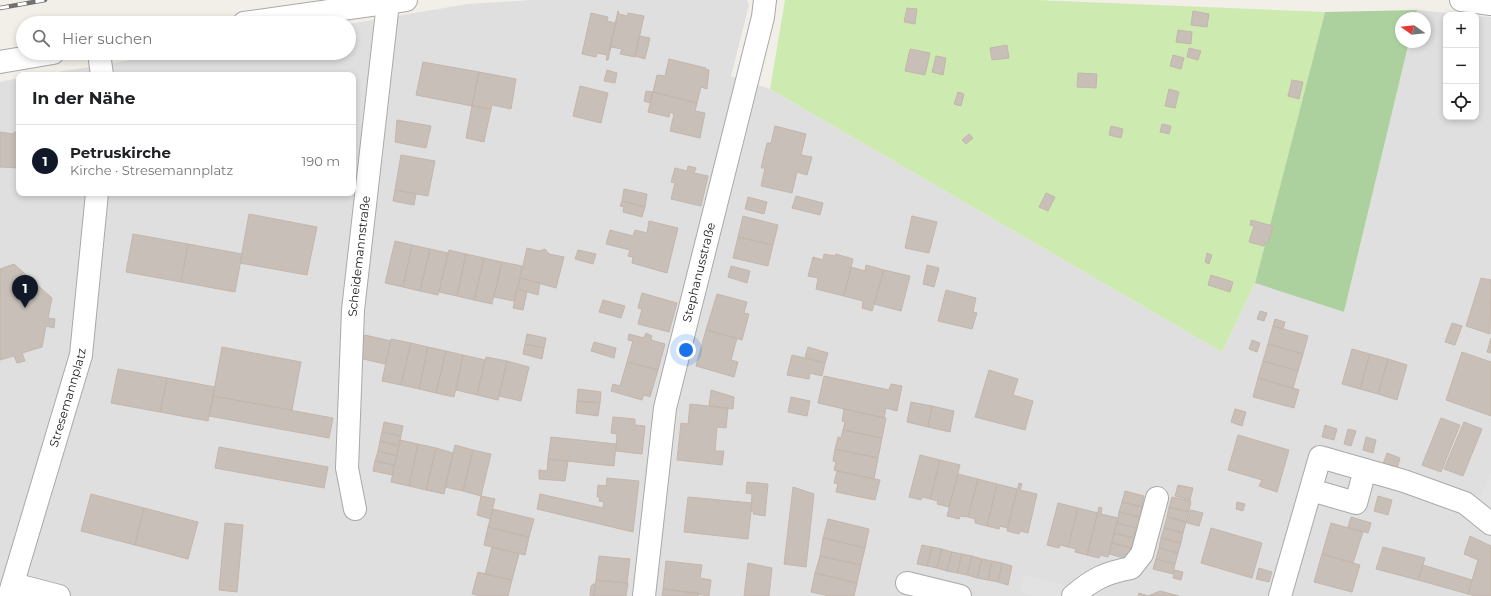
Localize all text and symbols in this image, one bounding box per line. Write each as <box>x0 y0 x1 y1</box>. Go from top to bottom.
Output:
north arrow <box>1395 12 1431 48</box>
map controls <box>1443 12 1479 120</box>
button: + <box>1443 12 1479 48</box>
search box <box>16 16 356 60</box>
icon: search <box>30 27 52 49</box>
text: Hier suchen <box>62 29 152 48</box>
button: − <box>1443 48 1479 84</box>
button: locate <box>1443 84 1479 120</box>
text: In der Nähe <box>32 88 136 108</box>
text: Petruskirche <box>70 143 171 162</box>
text: 1 <box>42 153 48 169</box>
text: 190 m <box>302 153 340 169</box>
text: Kirche · Stresemannplatz <box>70 162 233 178</box>
street label: Scheidemannstraße <box>345 195 373 317</box>
street label: Stephanusstraße <box>679 221 718 324</box>
pin: 1 <box>12 275 38 308</box>
your location <box>676 340 696 360</box>
street label: Stresemannplatz <box>46 347 89 449</box>

